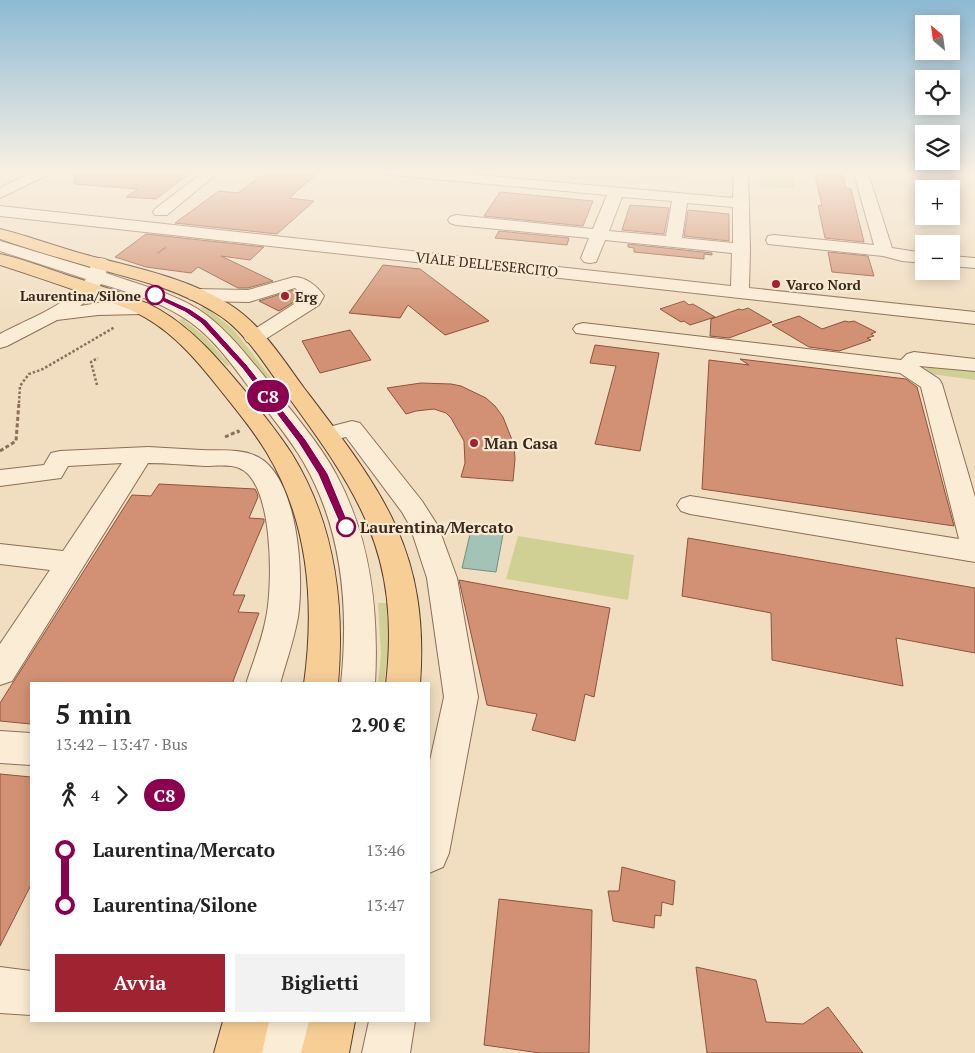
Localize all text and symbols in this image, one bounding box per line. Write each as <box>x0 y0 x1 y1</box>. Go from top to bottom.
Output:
north arrow <box>915 15 960 60</box>
map controls <box>915 15 960 280</box>
button: locate <box>915 70 960 115</box>
button: layers <box>915 125 960 170</box>
button: + <box>915 180 960 225</box>
button: − <box>915 235 960 280</box>
street label: VIALE DELL'ESERCITO <box>415 247 559 281</box>
place label: Varco Nord <box>786 275 861 294</box>
marker: Varco Nord <box>770 278 782 290</box>
marker: Laurentina/Silone <box>145 285 165 305</box>
place label: Laurentina/Silone <box>20 286 141 305</box>
place label: Erg <box>295 287 318 306</box>
marker: Erg <box>279 290 291 302</box>
line badge: C8 <box>246 380 290 412</box>
text: C8 <box>257 384 279 408</box>
place label: Man Casa <box>484 432 558 454</box>
marker: Man Casa <box>468 437 480 449</box>
place label: Laurentina/Mercato <box>360 516 514 538</box>
marker: Laurentina/Mercato <box>336 517 356 537</box>
text: 5 min <box>55 695 132 732</box>
text: 2.90 € <box>351 712 405 737</box>
text: 13:42 – 13:47 · Bus <box>55 733 188 755</box>
icon: walk <box>55 781 83 809</box>
icon: forward <box>108 781 136 809</box>
text: C8 <box>154 783 175 807</box>
text: 4 <box>91 784 100 806</box>
text: Laurentina/Mercato <box>93 837 275 862</box>
text: 13:46 <box>366 839 405 861</box>
text: Laurentina/Silone <box>93 892 257 917</box>
text: 13:47 <box>366 894 405 916</box>
button: Avvia <box>55 954 225 1012</box>
button: Biglietti <box>235 954 405 1012</box>

